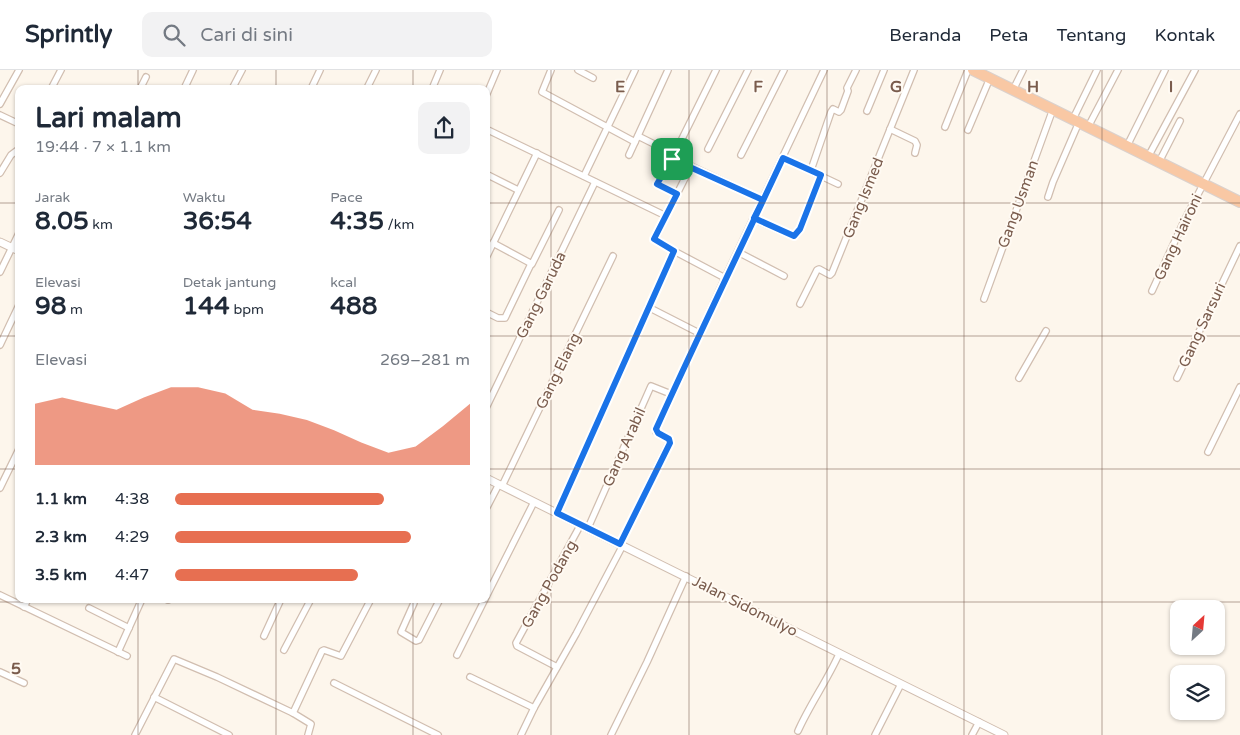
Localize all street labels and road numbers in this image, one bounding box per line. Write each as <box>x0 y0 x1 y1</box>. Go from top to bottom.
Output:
street label: Gang Ismed <box>839 155 887 241</box>
street label: Gang Usman <box>994 158 1042 250</box>
street label: Gang Haironi <box>1150 191 1206 283</box>
street label: Gang Garuda <box>512 248 570 342</box>
street label: Gang Sarsuri <box>1175 280 1229 370</box>
street label: Gang Elang <box>532 330 584 412</box>
street label: Gang Arabil <box>599 405 649 489</box>
street label: Gang Podang <box>517 537 581 631</box>
street label: Jalan Sidomulyo <box>689 572 801 640</box>

